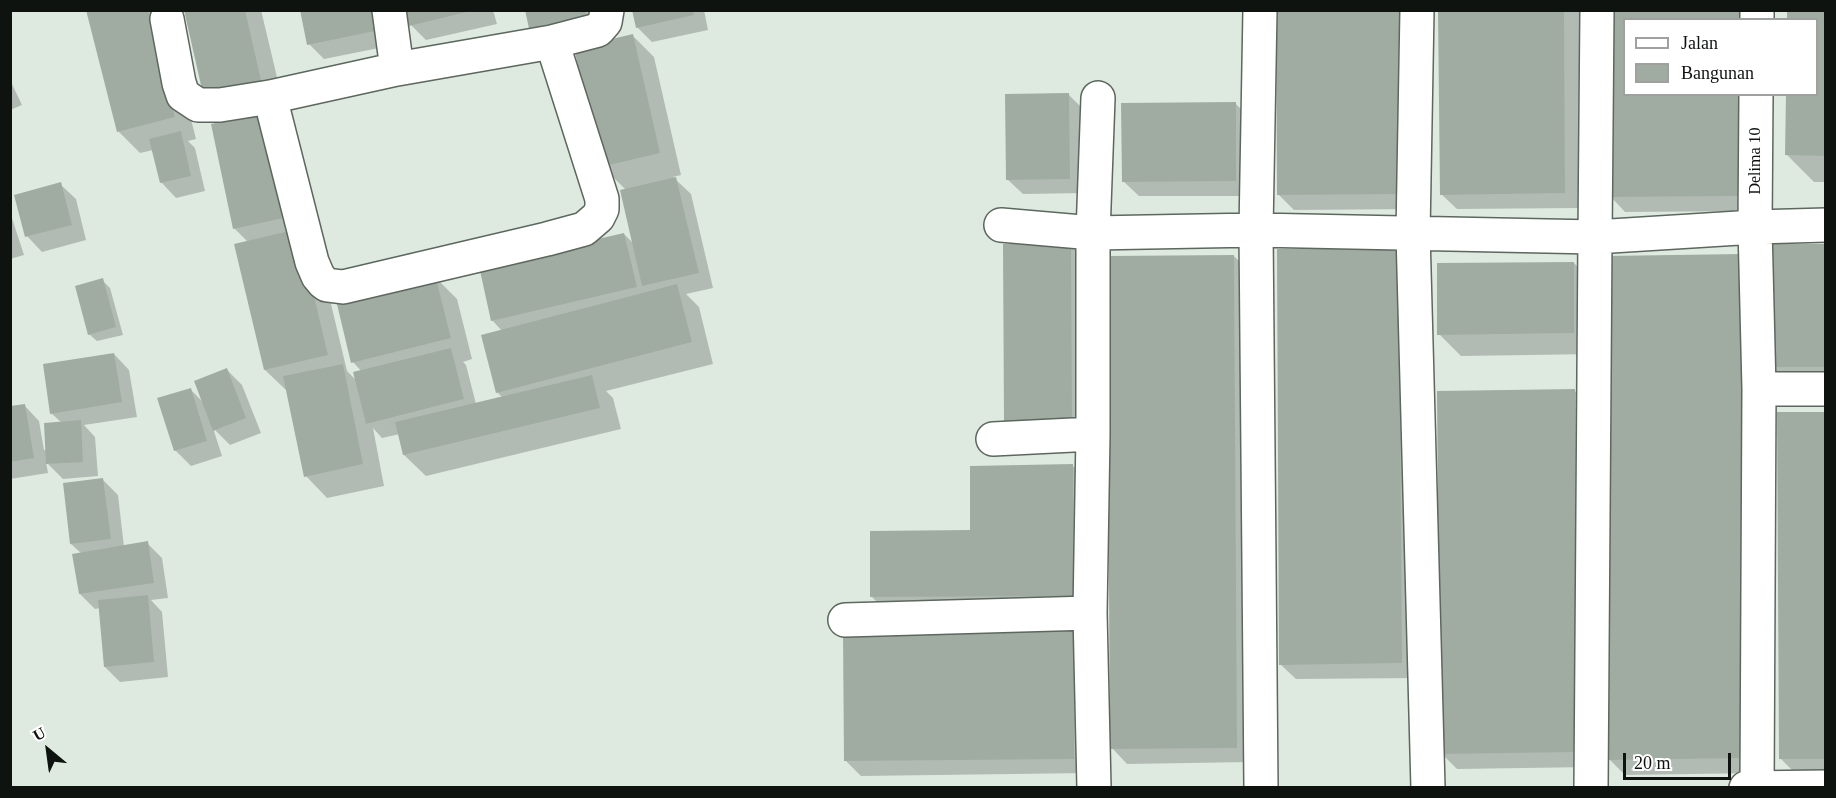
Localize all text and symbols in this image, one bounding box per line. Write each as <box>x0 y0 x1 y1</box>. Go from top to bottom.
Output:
legend <box>1623 18 1818 96</box>
text: Jalan <box>1681 33 1718 53</box>
text: Bangunan <box>1681 63 1754 83</box>
street label: Delima 10 <box>1746 127 1766 195</box>
north arrow <box>18 720 78 780</box>
text: U <box>30 724 48 744</box>
scale bar <box>1626 741 1734 779</box>
text: 20 m <box>1634 753 1671 773</box>

